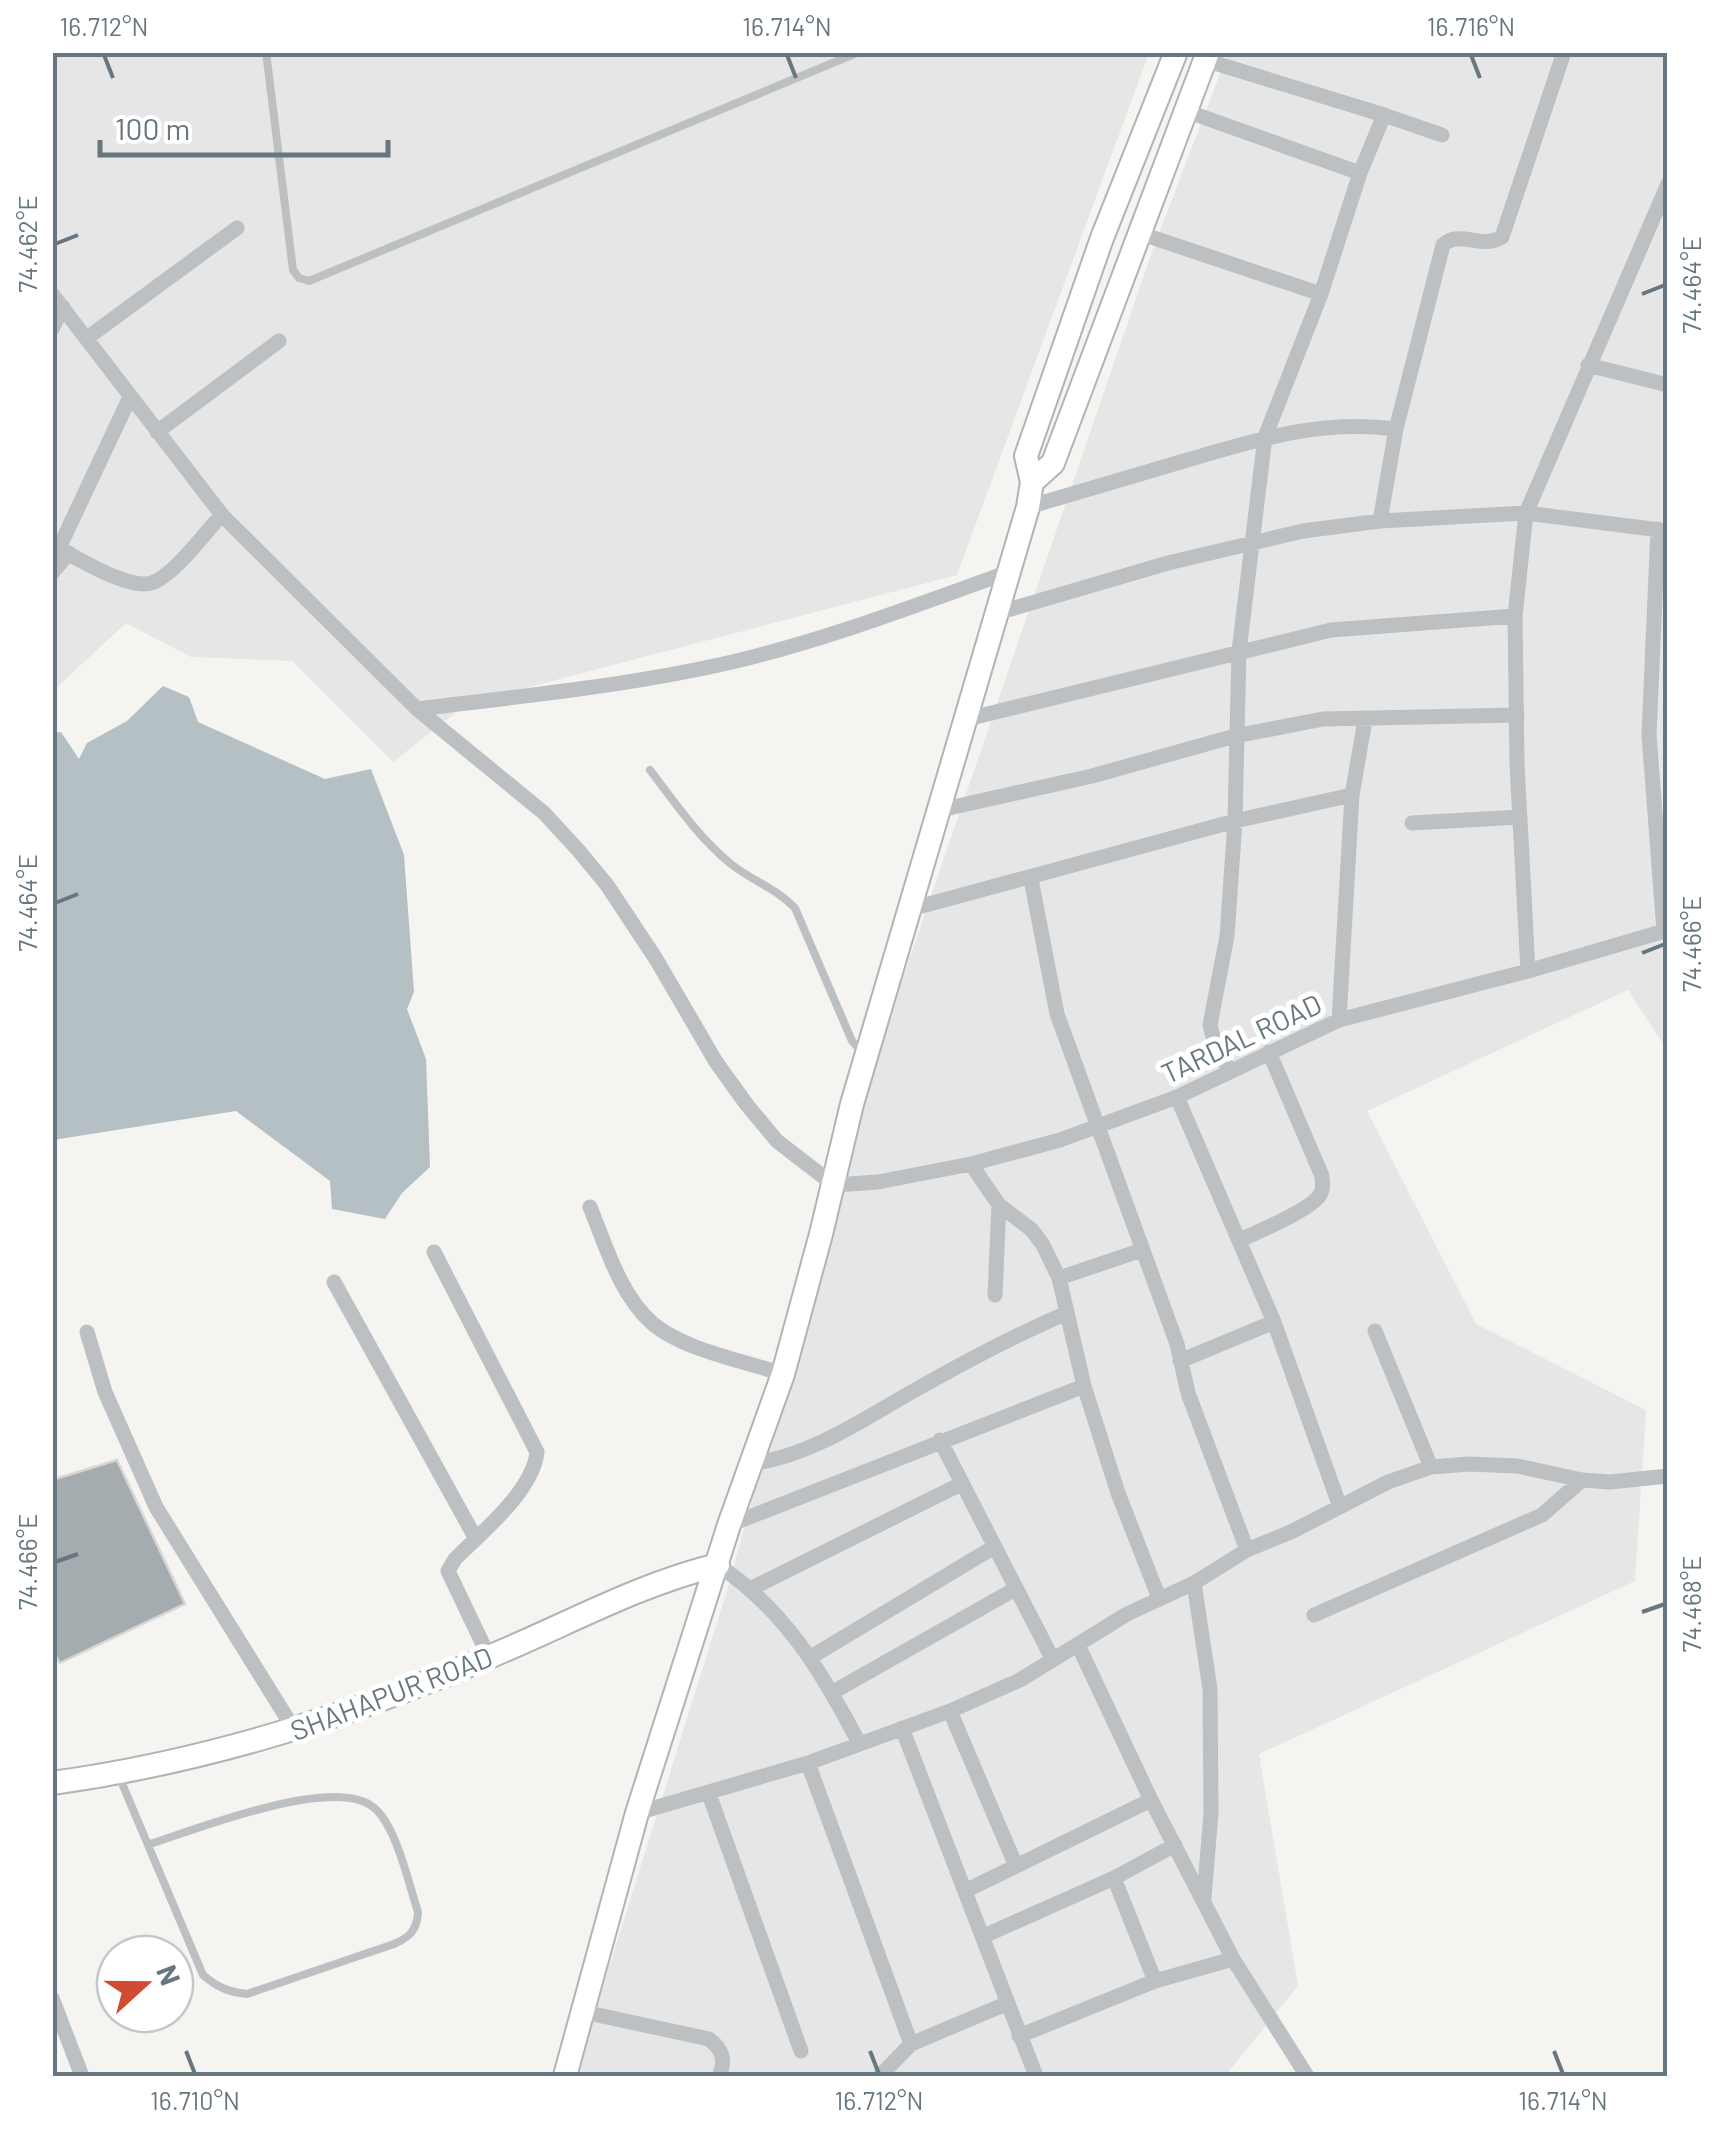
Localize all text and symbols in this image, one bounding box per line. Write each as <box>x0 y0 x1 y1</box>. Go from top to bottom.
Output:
text: 16.712°N <box>59 11 149 41</box>
text: 16.714°N <box>742 11 832 41</box>
text: 16.716°N <box>1427 11 1515 41</box>
scale bar <box>100 95 388 157</box>
text: 100 m <box>115 110 190 146</box>
text: 74.462°E <box>12 195 42 293</box>
text: 74.464°E <box>1676 236 1706 334</box>
text: 74.464°E <box>12 854 42 952</box>
text: 74.466°E <box>1676 896 1706 992</box>
street label: TARDAL ROAD <box>1156 986 1326 1090</box>
text: 74.466°E <box>12 1514 42 1610</box>
text: 74.468°E <box>1676 1556 1706 1652</box>
street label: SHAHAPUR ROAD <box>285 1639 497 1747</box>
north arrow <box>95 1934 195 2034</box>
text: N <box>150 1960 188 1989</box>
text: 16.710°N <box>150 2085 240 2115</box>
text: 16.712°N <box>834 2085 924 2115</box>
text: 16.714°N <box>1518 2085 1608 2115</box>

